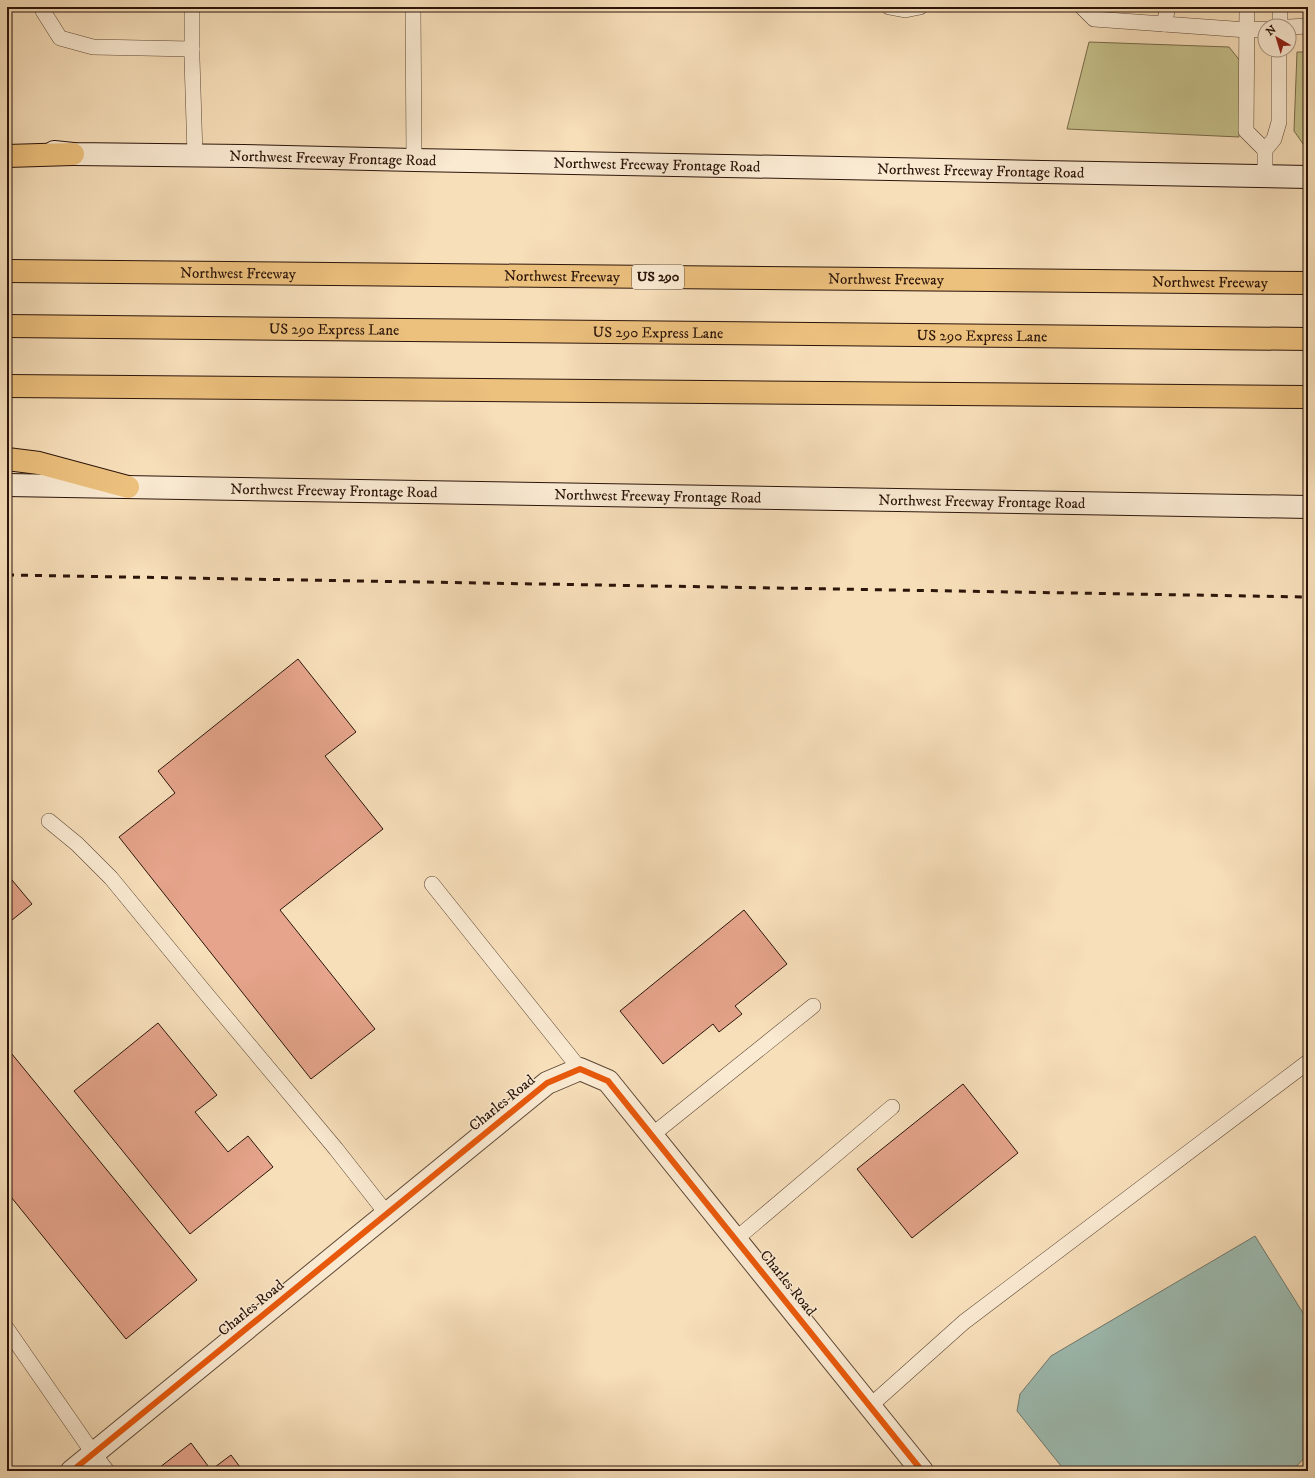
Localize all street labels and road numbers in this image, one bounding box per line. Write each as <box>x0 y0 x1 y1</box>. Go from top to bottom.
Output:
street label: Northwest Freeway Frontage Road <box>229 146 437 170</box>
street label: Northwest Freeway Frontage Road <box>553 153 761 176</box>
street label: Northwest Freeway Frontage Road <box>877 159 1085 182</box>
street label: Northwest Freeway <box>180 263 297 283</box>
road number: US 290 <box>632 265 684 289</box>
street label: Northwest Freeway <box>504 266 621 286</box>
street label: Northwest Freeway <box>828 269 945 289</box>
street label: Northwest Freeway <box>1152 272 1269 292</box>
street label: US 290 Express Lane <box>269 319 399 339</box>
street label: US 290 Express Lane <box>593 322 723 343</box>
street label: US 290 Express Lane <box>917 326 1047 346</box>
street label: Northwest Freeway Frontage Road <box>230 479 438 502</box>
street label: Northwest Freeway Frontage Road <box>554 485 762 507</box>
street label: Northwest Freeway Frontage Road <box>878 490 1086 513</box>
street label: Charles Road <box>465 1070 539 1135</box>
street label: Charles Road <box>756 1246 821 1320</box>
street label: Charles Road <box>214 1275 288 1340</box>

